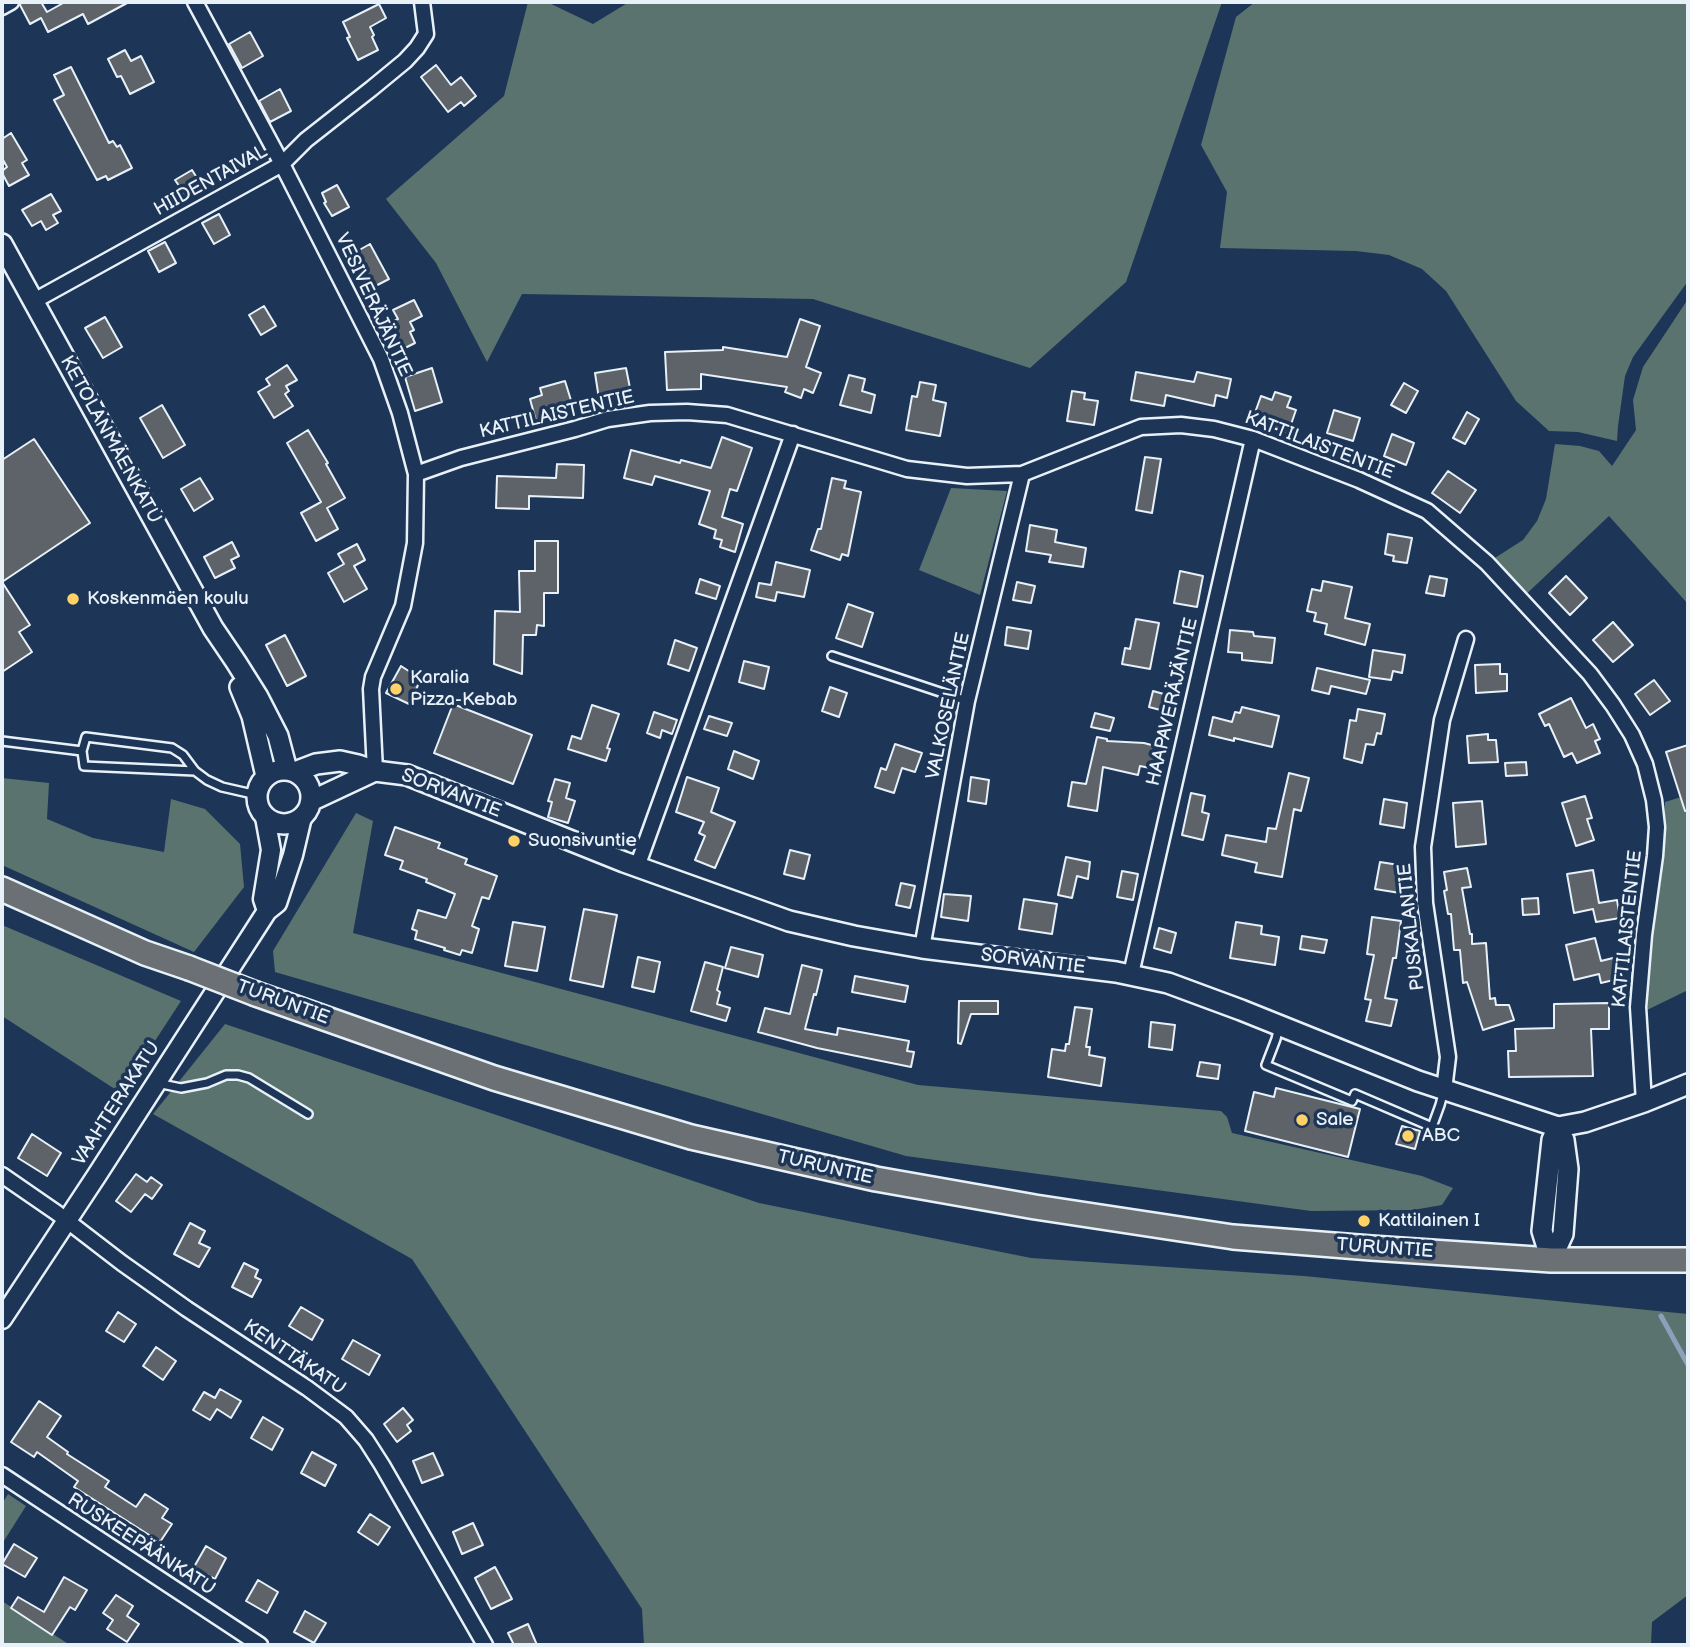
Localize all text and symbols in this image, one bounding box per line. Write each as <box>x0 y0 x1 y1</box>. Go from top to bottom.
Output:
street label: HIIDENTAIVAL <box>150 140 272 222</box>
street label: VESIVERÄJÄNTIE <box>330 230 416 380</box>
street label: KETOLANMÄENKATU <box>54 352 166 528</box>
street label: KATTILAISTENTIE <box>477 386 637 444</box>
street label: KATTILAISTENTIE <box>1241 407 1397 485</box>
place label: Koskenmäen koulu <box>87 588 249 610</box>
marker: Koskenmäen koulu <box>65 591 81 607</box>
street label: HAAPAVERÄJÄNTIE <box>1143 616 1203 788</box>
street label: VALKOSELÄNTIE <box>922 630 976 782</box>
place label: Karalia Pizza-Kebab <box>410 667 518 711</box>
marker: Karalia Pizza-Kebab <box>388 681 404 697</box>
street label: SORVANTIE <box>398 765 504 823</box>
place label: Suonsivuntie <box>528 830 637 852</box>
marker: Suonsivuntie <box>506 833 522 849</box>
street label: KATTILAISTENTIE <box>1608 849 1648 1009</box>
street label: PUSKALANTIE <box>1394 862 1430 992</box>
street label: SORVANTIE <box>979 944 1087 980</box>
street label: TURUNTIE <box>234 976 332 1030</box>
street label: VAAHTERAKATU <box>68 1038 166 1170</box>
place label: Sale <box>1316 1109 1354 1131</box>
marker: Sale <box>1294 1112 1310 1128</box>
place label: ABC <box>1422 1125 1460 1147</box>
marker: ABC <box>1400 1128 1416 1144</box>
street label: TURUNTIE <box>775 1146 875 1190</box>
place label: Kattilainen I <box>1378 1210 1480 1232</box>
marker: Kattilainen I <box>1356 1213 1372 1229</box>
street label: TURUNTIE <box>1336 1234 1434 1264</box>
street label: KENTTÄKATU <box>238 1315 350 1401</box>
street label: RUSKEEPÄÄNKATU <box>63 1489 219 1601</box>

